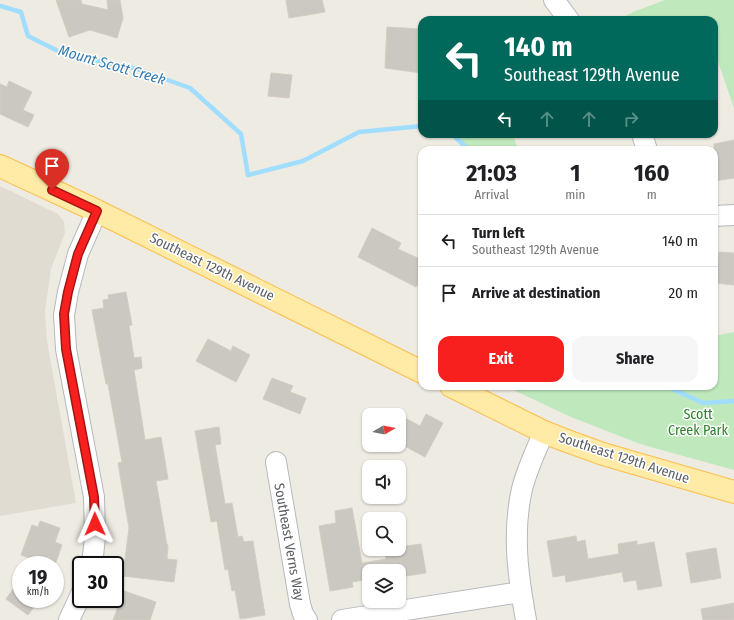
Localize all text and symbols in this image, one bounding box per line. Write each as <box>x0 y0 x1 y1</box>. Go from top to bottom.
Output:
text: 140 m <box>504 30 573 63</box>
icon: left <box>438 32 490 84</box>
water label: Mount Scott Creek <box>56 41 168 89</box>
text: Southeast 129th Avenue <box>504 64 680 86</box>
icon: left <box>494 108 516 130</box>
icon: ahead <box>536 108 558 130</box>
icon: ahead <box>578 108 600 130</box>
icon: right <box>620 108 642 130</box>
pin <box>35 149 69 190</box>
icon: arrive <box>41 155 63 177</box>
text: 21:03 <box>466 159 517 187</box>
text: 1 <box>570 159 580 187</box>
text: 160 <box>634 159 670 187</box>
text: Arrival <box>474 187 509 202</box>
text: min <box>565 187 585 202</box>
text: m <box>647 187 657 202</box>
text: Turn left <box>472 224 525 242</box>
street label: Southeast 129th Avenue <box>147 229 277 305</box>
icon: left <box>438 230 460 252</box>
text: 140 m <box>662 232 698 250</box>
text: Southeast 129th Avenue <box>472 242 599 257</box>
icon: arrive <box>438 282 460 304</box>
text: Arrive at destination <box>472 284 600 302</box>
text: 20 m <box>669 284 698 302</box>
button: Exit <box>438 336 564 382</box>
button: Share <box>572 336 698 382</box>
park label: Scott Creek Park <box>668 406 728 439</box>
north arrow <box>362 408 406 452</box>
map controls <box>362 408 406 608</box>
street label: Southeast 129th Avenue <box>556 429 692 487</box>
button: sound <box>362 460 406 504</box>
street label: Southeast Verns Way <box>270 482 308 603</box>
position arrow <box>74 503 116 545</box>
button: search <box>362 512 406 556</box>
speed limit sign: 30 <box>72 556 124 608</box>
button: layers <box>362 564 406 608</box>
text: 19 <box>29 565 47 589</box>
text: km/h <box>27 586 49 598</box>

